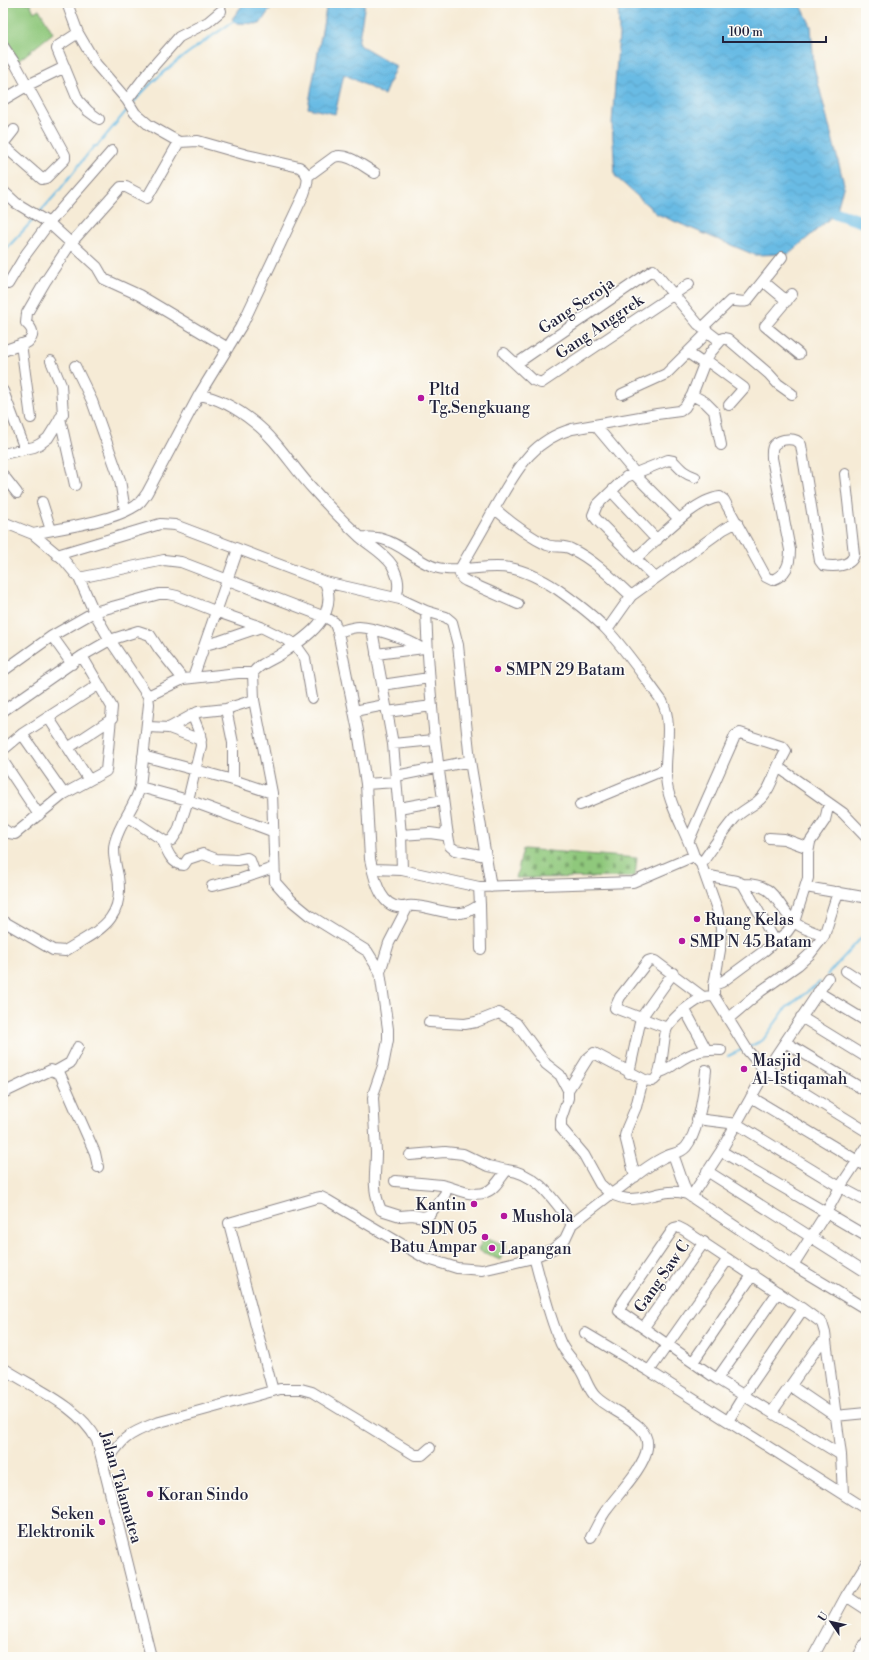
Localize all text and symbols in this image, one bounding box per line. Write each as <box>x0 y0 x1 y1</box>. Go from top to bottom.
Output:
scale bar <box>723 18 826 44</box>
text: 100 m <box>729 25 763 40</box>
street label: Gang Seroja <box>535 273 619 339</box>
street label: Gang Anggrek <box>552 289 649 364</box>
place label: Pltd Tg.Sengkuang <box>429 380 531 418</box>
marker: Pltd Tg.Sengkuang <box>416 393 426 403</box>
place label: SMPN 29 Batam <box>506 660 625 680</box>
marker: SMPN 29 Batam <box>493 664 503 674</box>
place label: Ruang Kelas <box>705 910 794 930</box>
marker: Ruang Kelas <box>692 914 702 924</box>
place label: SMP N 45 Batam <box>690 932 812 952</box>
marker: SMP N 45 Batam <box>677 936 687 946</box>
place label: Masjid Al-Istiqamah <box>751 1051 848 1089</box>
marker: Masjid Al-Istiqamah <box>739 1064 749 1074</box>
place label: Kantin <box>416 1195 466 1215</box>
marker: Kantin <box>469 1199 479 1209</box>
place label: Mushola <box>512 1207 575 1227</box>
marker: Mushola <box>499 1211 509 1221</box>
place label: SDN 05 Batu Ampar <box>389 1219 477 1257</box>
marker: SDN 05 Batu Ampar <box>480 1232 490 1242</box>
street label: Gang Saw C <box>630 1237 694 1317</box>
place label: Lapangan <box>500 1239 572 1259</box>
marker: Lapangan <box>487 1243 497 1253</box>
street label: Jalan Talamatea <box>95 1428 147 1546</box>
place label: Koran Sindo <box>158 1485 248 1505</box>
marker: Koran Sindo <box>145 1489 155 1499</box>
place label: Seken Elektronik <box>17 1504 96 1542</box>
marker: Seken Elektronik <box>97 1517 107 1527</box>
north arrow <box>811 1602 851 1642</box>
text: U <box>815 1609 832 1624</box>

